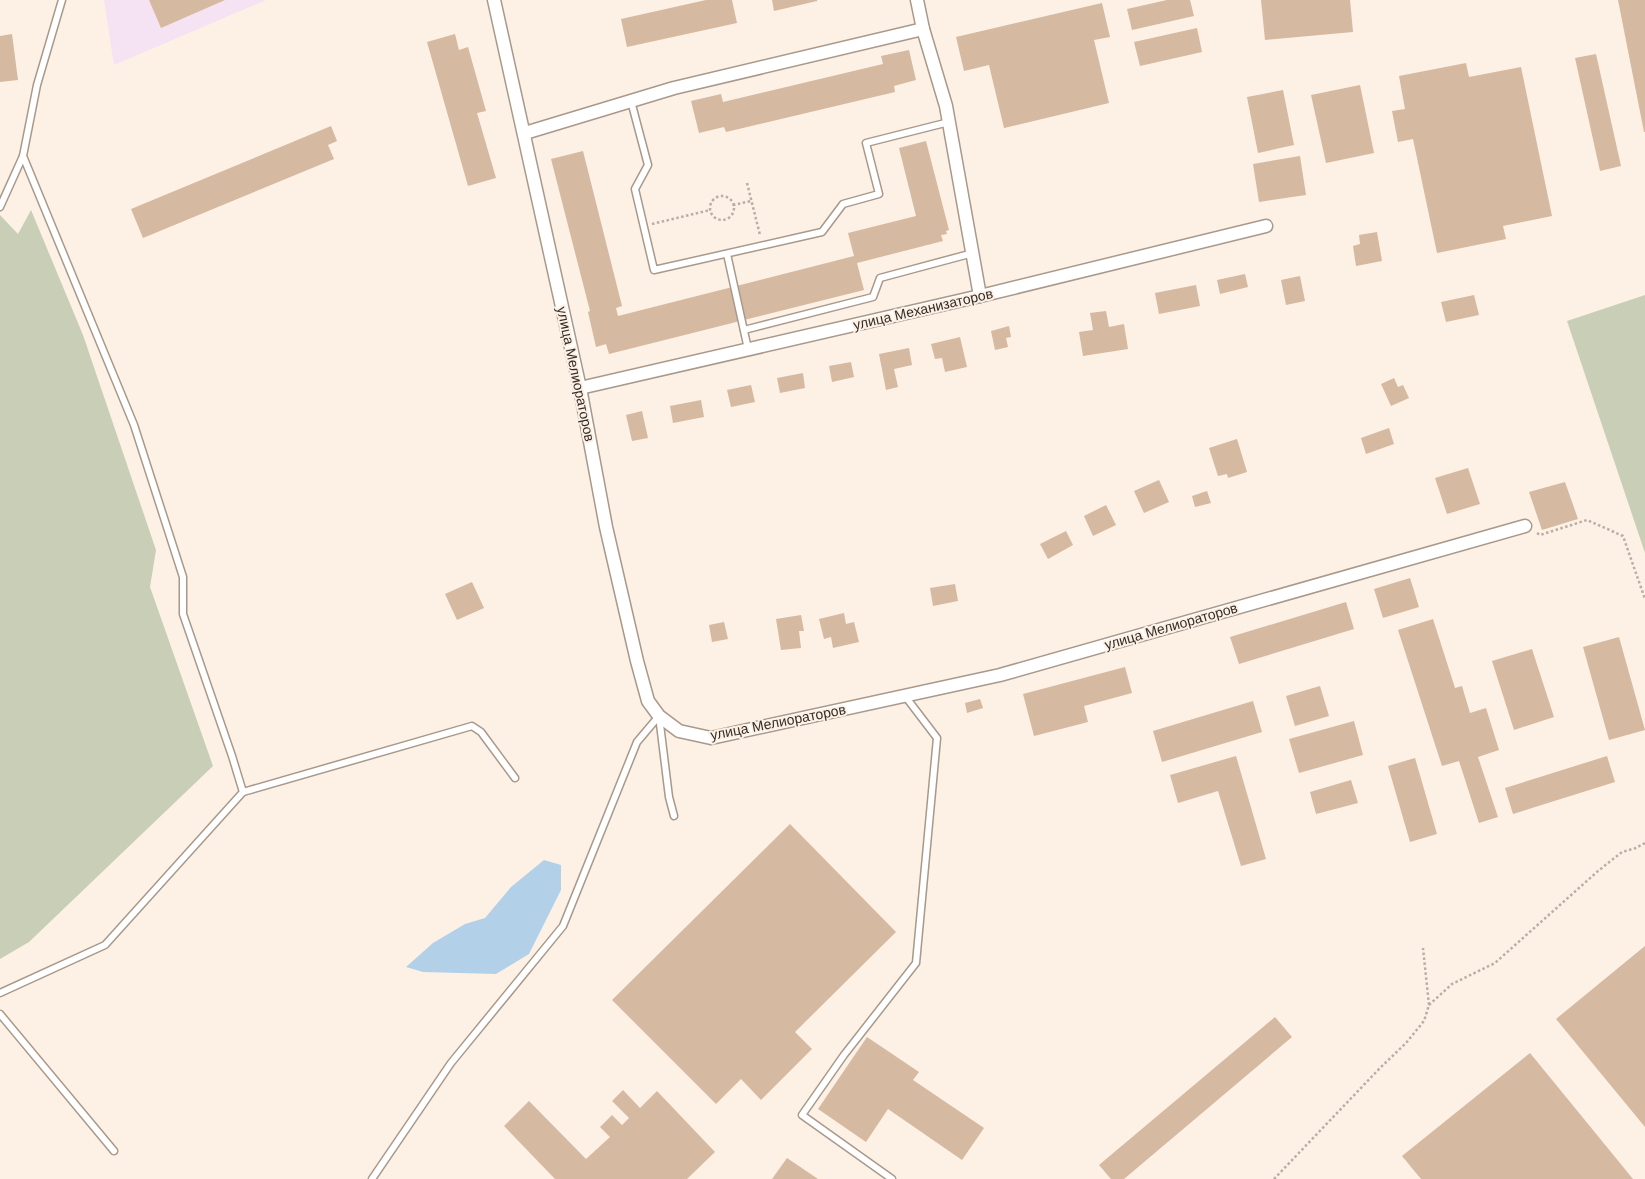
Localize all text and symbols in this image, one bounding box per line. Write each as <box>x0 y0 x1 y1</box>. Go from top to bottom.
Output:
street label: улица Механизаторов <box>852 285 994 333</box>
street label: улица Мелиораторов <box>554 305 598 443</box>
street label: улица Мелиораторов <box>1103 599 1239 653</box>
street label: улица Мелиораторов <box>709 701 847 743</box>

